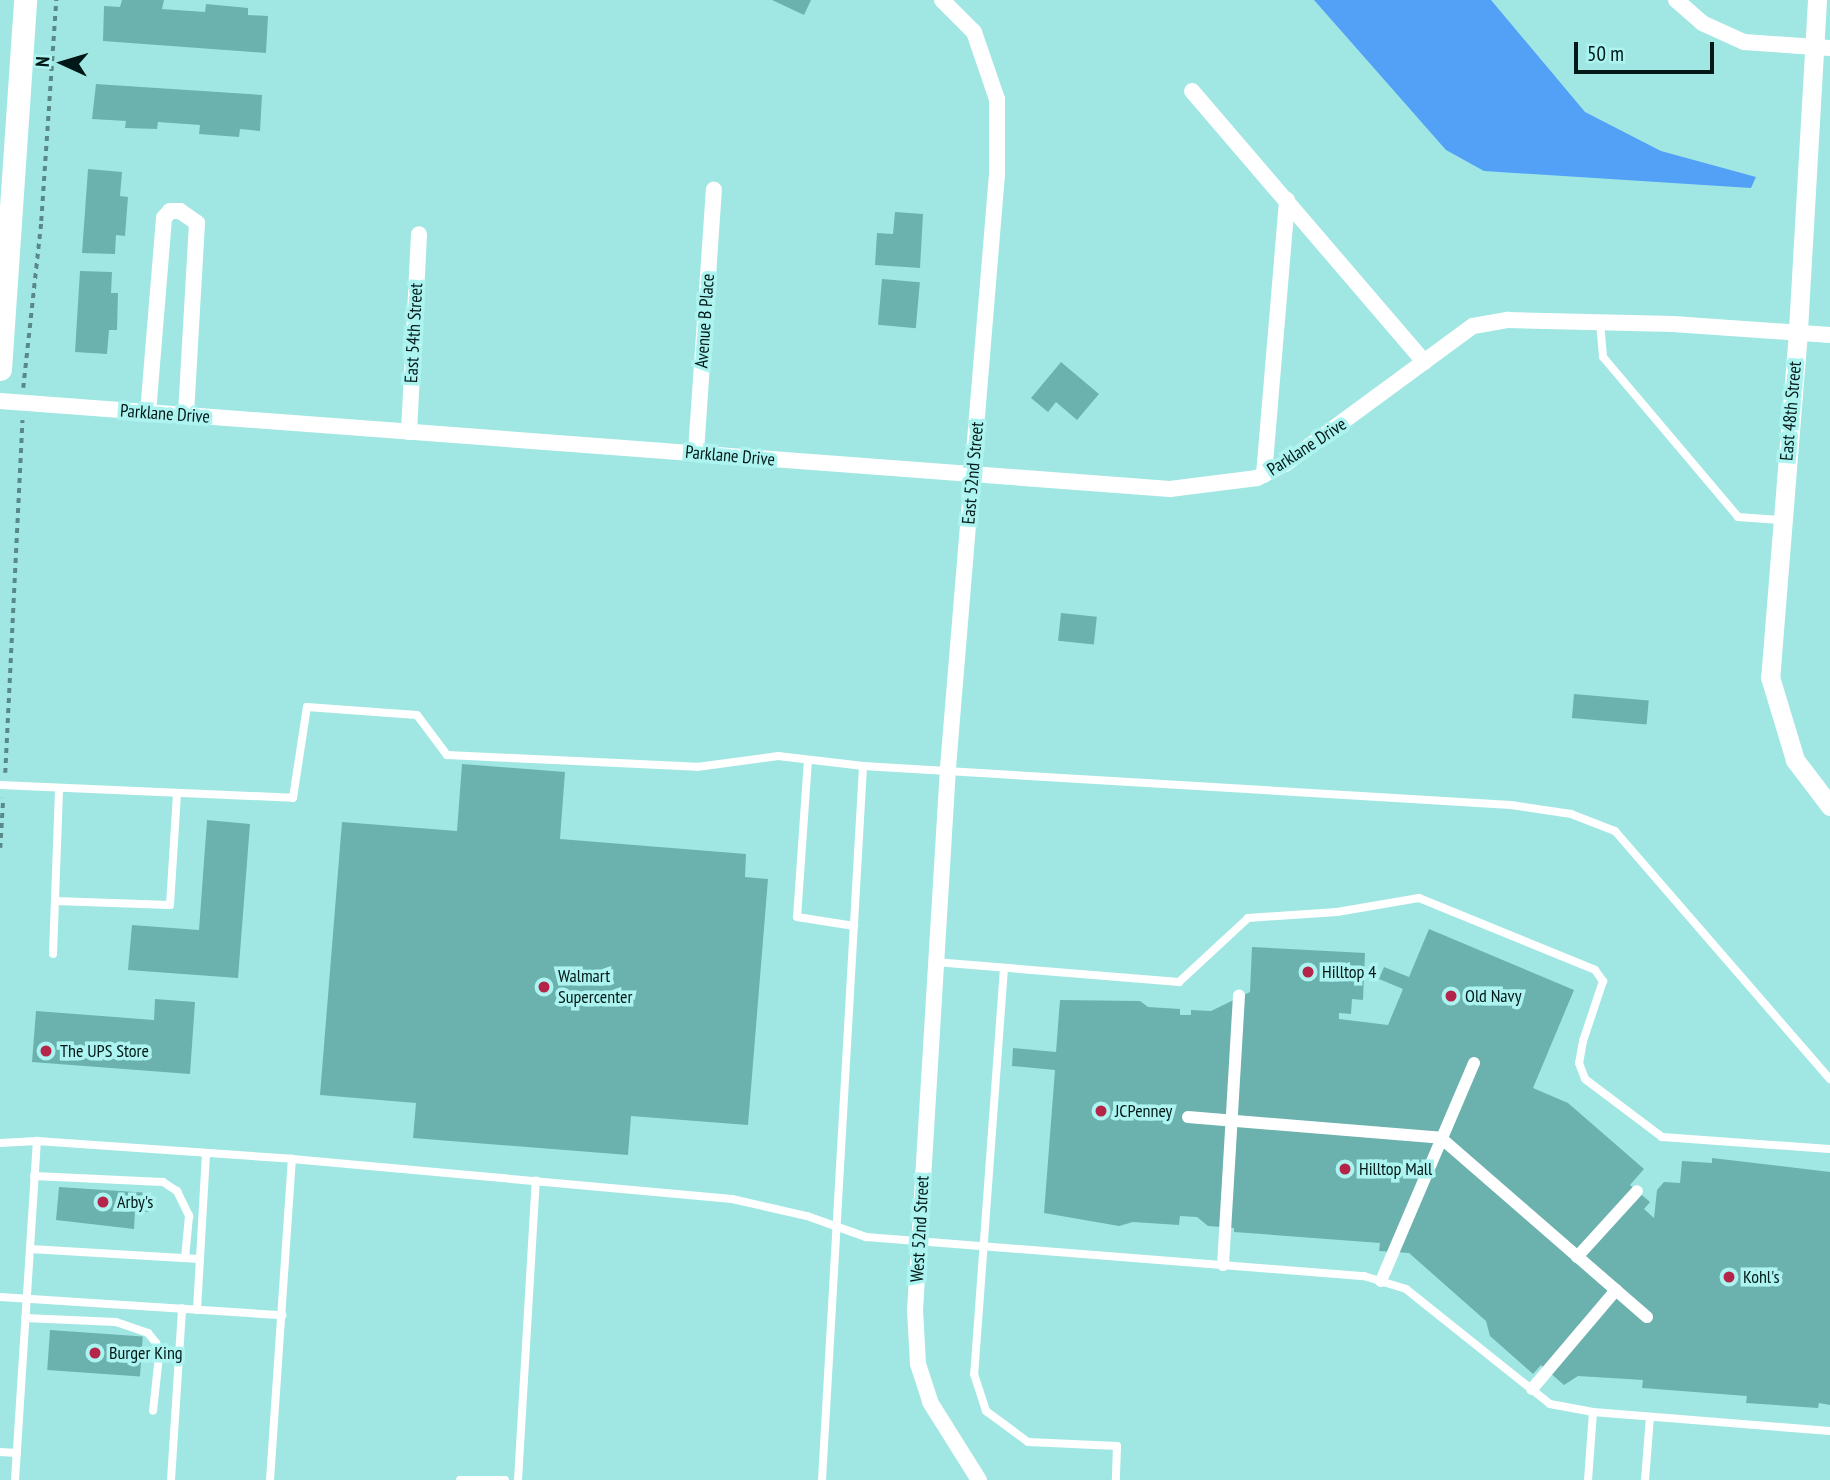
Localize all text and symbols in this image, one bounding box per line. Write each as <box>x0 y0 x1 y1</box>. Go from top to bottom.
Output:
north arrow <box>28 28 98 98</box>
scale bar <box>1578 28 1718 72</box>
text: 50 m <box>1587 40 1624 67</box>
text: N <box>30 56 54 68</box>
street label: Avenue B Place <box>691 273 719 369</box>
street label: East 54th Street <box>401 283 427 383</box>
street label: East 48th Street <box>1776 360 1806 462</box>
street label: Parklane Drive <box>119 400 211 428</box>
street label: Parklane Drive <box>1263 413 1351 481</box>
street label: East 52nd Street <box>958 421 988 525</box>
street label: Parklane Drive <box>684 441 776 471</box>
place label: Hilltop 4 <box>1322 961 1376 983</box>
marker: Hilltop 4 <box>1300 964 1316 980</box>
place label: Walmart Supercenter <box>558 966 632 1009</box>
marker: Walmart Supercenter <box>536 979 552 995</box>
place label: Old Navy <box>1465 985 1522 1007</box>
marker: Old Navy <box>1443 988 1459 1004</box>
place label: The UPS Store <box>60 1040 149 1062</box>
marker: The UPS Store <box>38 1043 54 1059</box>
place label: JCPenney <box>1115 1100 1172 1122</box>
marker: JCPenney <box>1093 1103 1109 1119</box>
place label: Hilltop Mall <box>1359 1158 1432 1180</box>
marker: Hilltop Mall <box>1337 1161 1353 1177</box>
street label: West 52nd Street <box>906 1175 934 1283</box>
place label: Arby's <box>117 1191 153 1213</box>
marker: Arby's <box>95 1194 111 1210</box>
place label: Kohl's <box>1743 1266 1779 1288</box>
marker: Kohl's <box>1721 1269 1737 1285</box>
place label: Burger King <box>109 1342 183 1364</box>
marker: Burger King <box>87 1345 103 1361</box>

